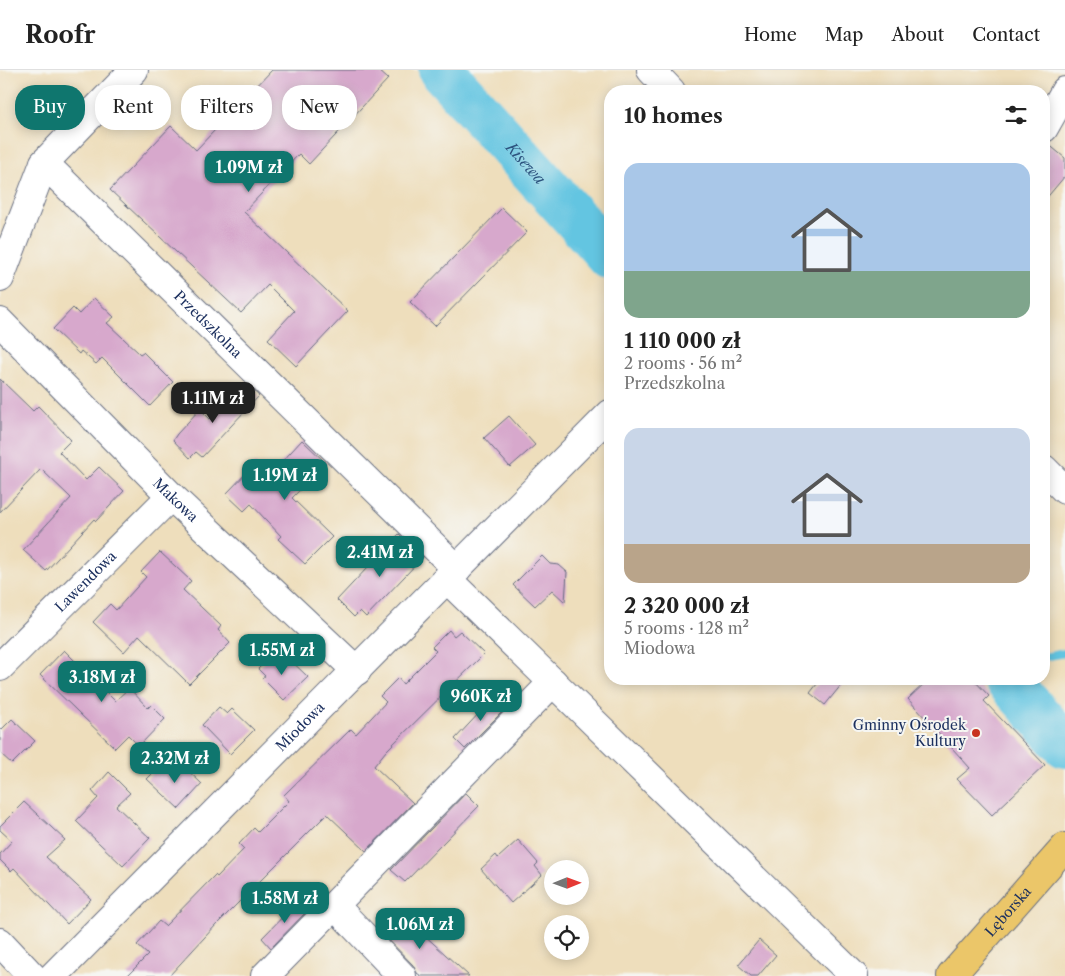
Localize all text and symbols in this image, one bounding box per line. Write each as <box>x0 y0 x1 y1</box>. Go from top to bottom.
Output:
text: Roofr <box>25 20 96 49</box>
text: Home <box>744 24 797 46</box>
text: Map <box>825 24 863 46</box>
text: About <box>891 24 944 46</box>
text: Contact <box>972 24 1040 46</box>
chip: Buy <box>15 85 85 130</box>
chip: Rent <box>95 85 171 130</box>
chip: Filters <box>181 85 272 130</box>
chip: New <box>282 85 357 130</box>
icon: filters <box>1002 101 1030 129</box>
text: 10 homes <box>624 103 723 128</box>
water label: Kisewa <box>501 138 550 188</box>
pin: 1.09M zł <box>197 150 301 193</box>
text: 1.09M zł <box>216 157 282 177</box>
icon: home <box>782 195 872 285</box>
street label: Przedszkolna <box>170 287 246 362</box>
text: 1 110 000 zł <box>624 328 741 353</box>
text: 2 rooms · 56 m² <box>624 353 742 373</box>
text: Przedszkolna <box>624 373 725 393</box>
pin: 1.11M zł <box>161 382 265 424</box>
text: 1.11M zł <box>182 388 244 408</box>
pin: 1.19M zł <box>233 458 337 501</box>
icon: home <box>782 460 872 550</box>
text: 1.19M zł <box>253 465 317 485</box>
street label: Makowa <box>149 474 202 526</box>
pin: 2.41M zł <box>328 536 432 578</box>
text: 2.41M zł <box>347 542 413 562</box>
street label: Lawendowa <box>51 547 120 616</box>
text: 2 320 000 zł <box>624 593 749 618</box>
text: 5 rooms · 128 m² <box>624 618 749 638</box>
pin: 1.55M zł <box>230 634 334 676</box>
text: Miodowa <box>624 638 695 658</box>
text: 1.55M zł <box>249 640 315 660</box>
pin: 3.18M zł <box>50 660 154 703</box>
text: 3.18M zł <box>69 667 135 687</box>
pin: 960K zł <box>435 680 527 722</box>
text: 960K zł <box>451 686 511 706</box>
street label: Miodowa <box>272 698 329 755</box>
place label: Gminny Ośrodek Kultury <box>853 716 967 750</box>
marker: Gminny Ośrodek Kultury <box>970 727 982 739</box>
pin: 2.32M zł <box>123 742 227 784</box>
text: 2.32M zł <box>141 748 209 768</box>
north arrow <box>544 860 589 905</box>
map controls <box>544 860 589 960</box>
pin: 1.58M zł <box>233 882 337 924</box>
street label: Lęborska <box>981 882 1035 940</box>
text: 1.58M zł <box>252 888 318 908</box>
pin: 1.06M zł <box>368 908 472 950</box>
text: 1.06M zł <box>387 914 453 934</box>
button: locate <box>544 915 589 960</box>

